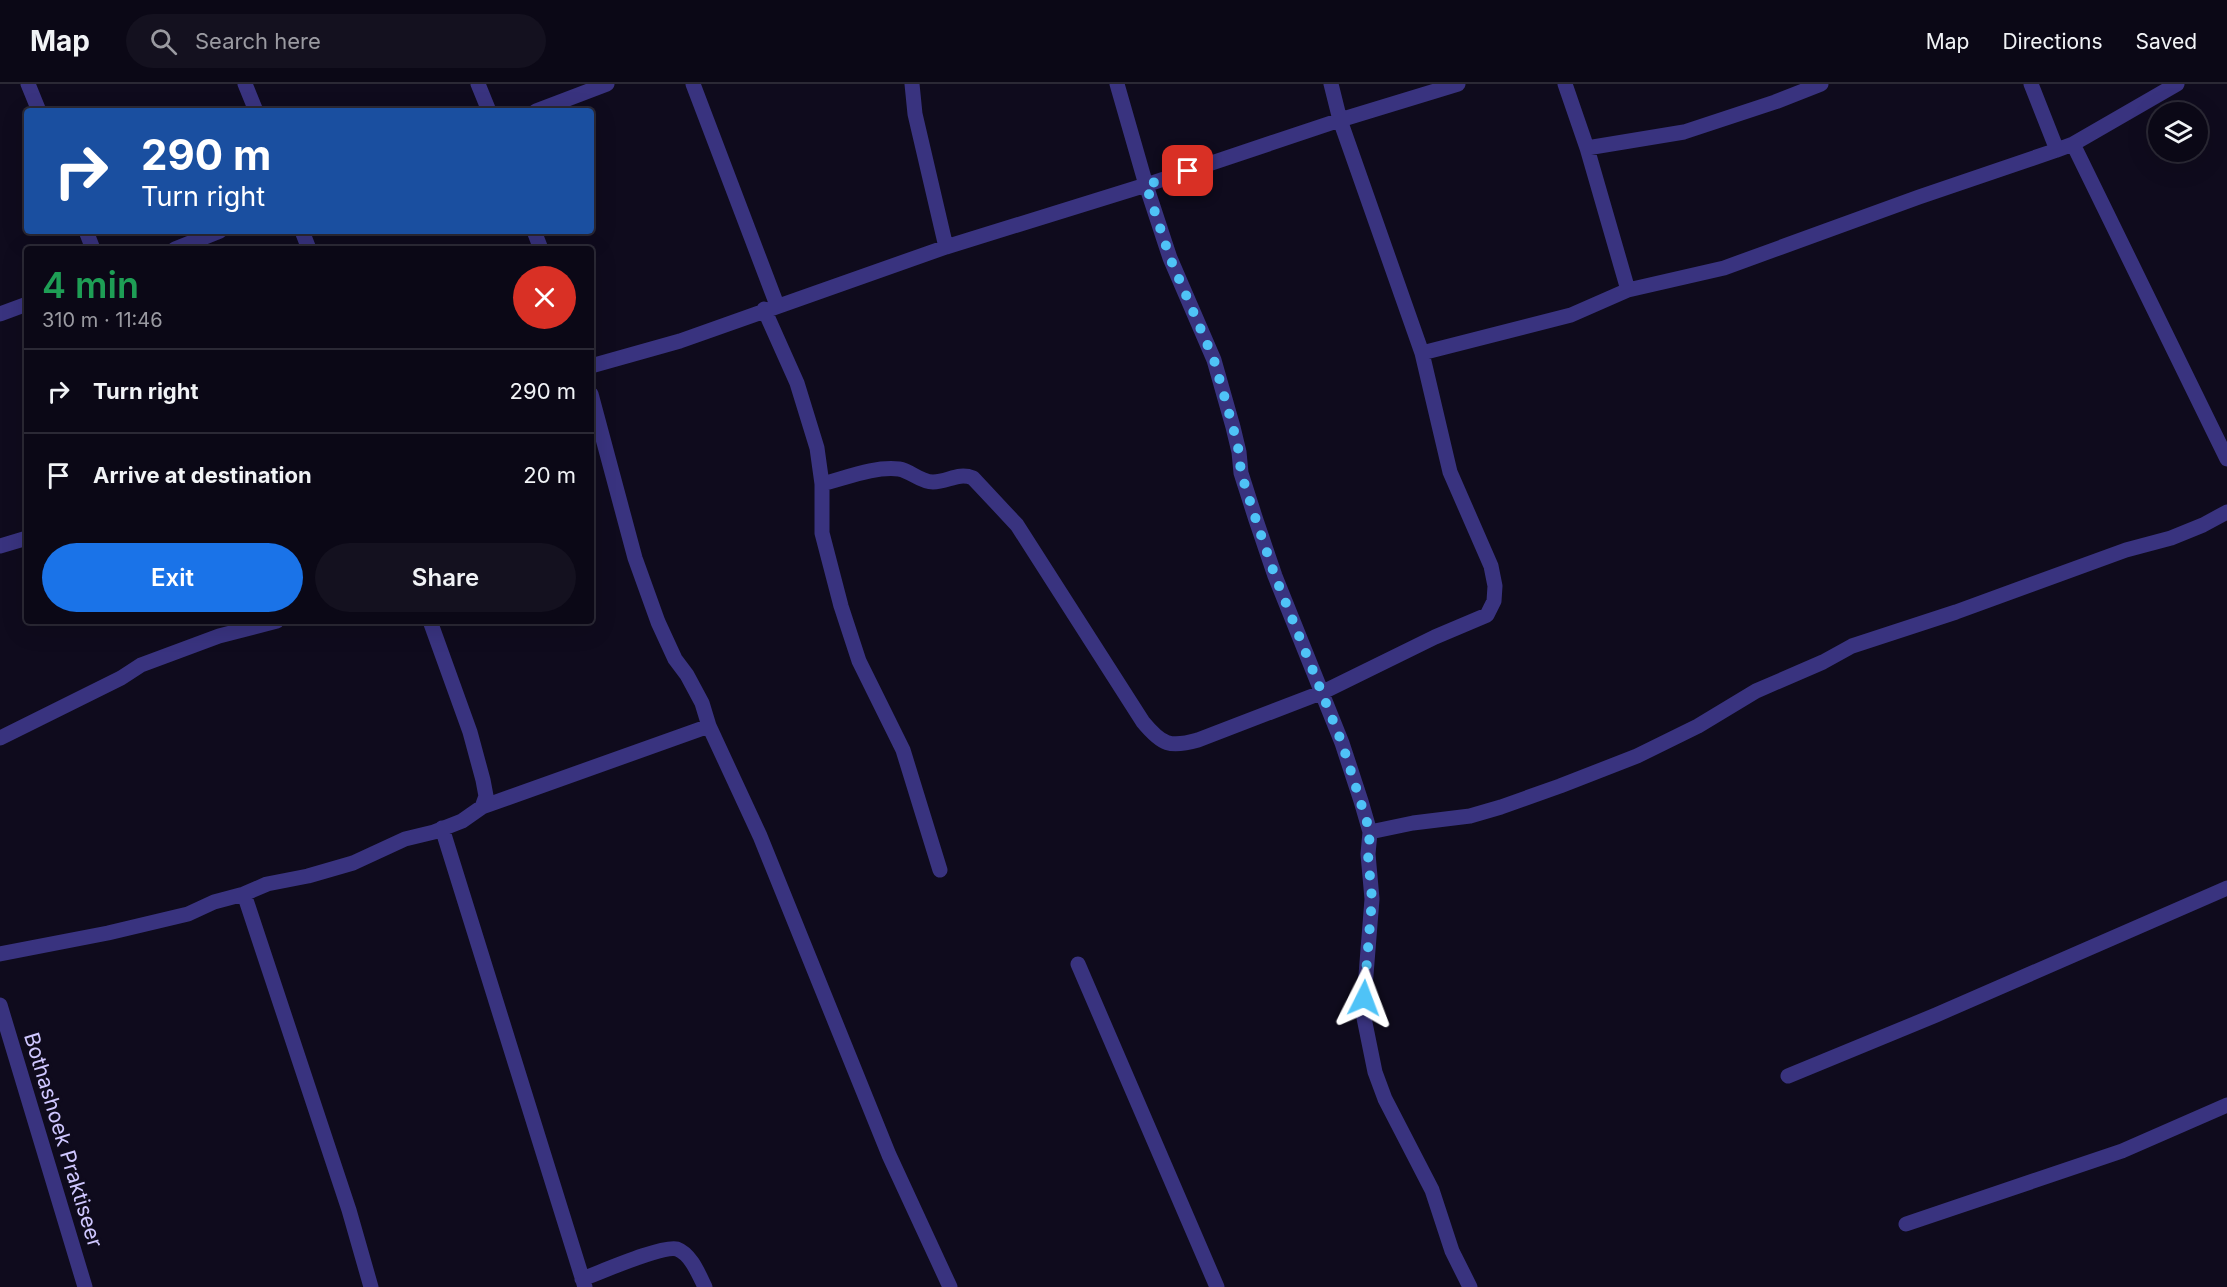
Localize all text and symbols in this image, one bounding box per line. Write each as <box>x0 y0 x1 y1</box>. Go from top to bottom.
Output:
search box <box>126 14 546 68</box>
text: Map <box>30 24 90 58</box>
icon: search <box>147 25 180 58</box>
text: Search here <box>195 28 321 54</box>
text: Map <box>1926 29 1969 54</box>
text: Directions <box>2002 29 2103 54</box>
text: Saved <box>2136 29 2197 54</box>
map controls <box>2148 102 2208 162</box>
button: layers <box>2148 102 2208 162</box>
text: 290 m <box>141 129 271 180</box>
icon: right <box>42 132 120 210</box>
pin <box>1162 145 1213 196</box>
icon: arrive <box>1171 154 1204 187</box>
text: Turn right <box>141 180 265 213</box>
text: 4 min <box>42 263 139 307</box>
button: close <box>513 266 576 329</box>
text: 310 m · 11:46 <box>42 308 163 332</box>
icon: right <box>42 375 75 408</box>
text: Turn right <box>93 378 199 404</box>
text: 290 m <box>510 378 576 404</box>
icon: arrive <box>42 459 75 492</box>
text: Arrive at destination <box>93 462 312 488</box>
text: 20 m <box>523 462 576 488</box>
button: Exit <box>42 543 303 612</box>
button: Share <box>315 543 576 612</box>
position arrow <box>1332 966 1396 1030</box>
street label: Bothashoek Praktiseer <box>19 1029 108 1250</box>

